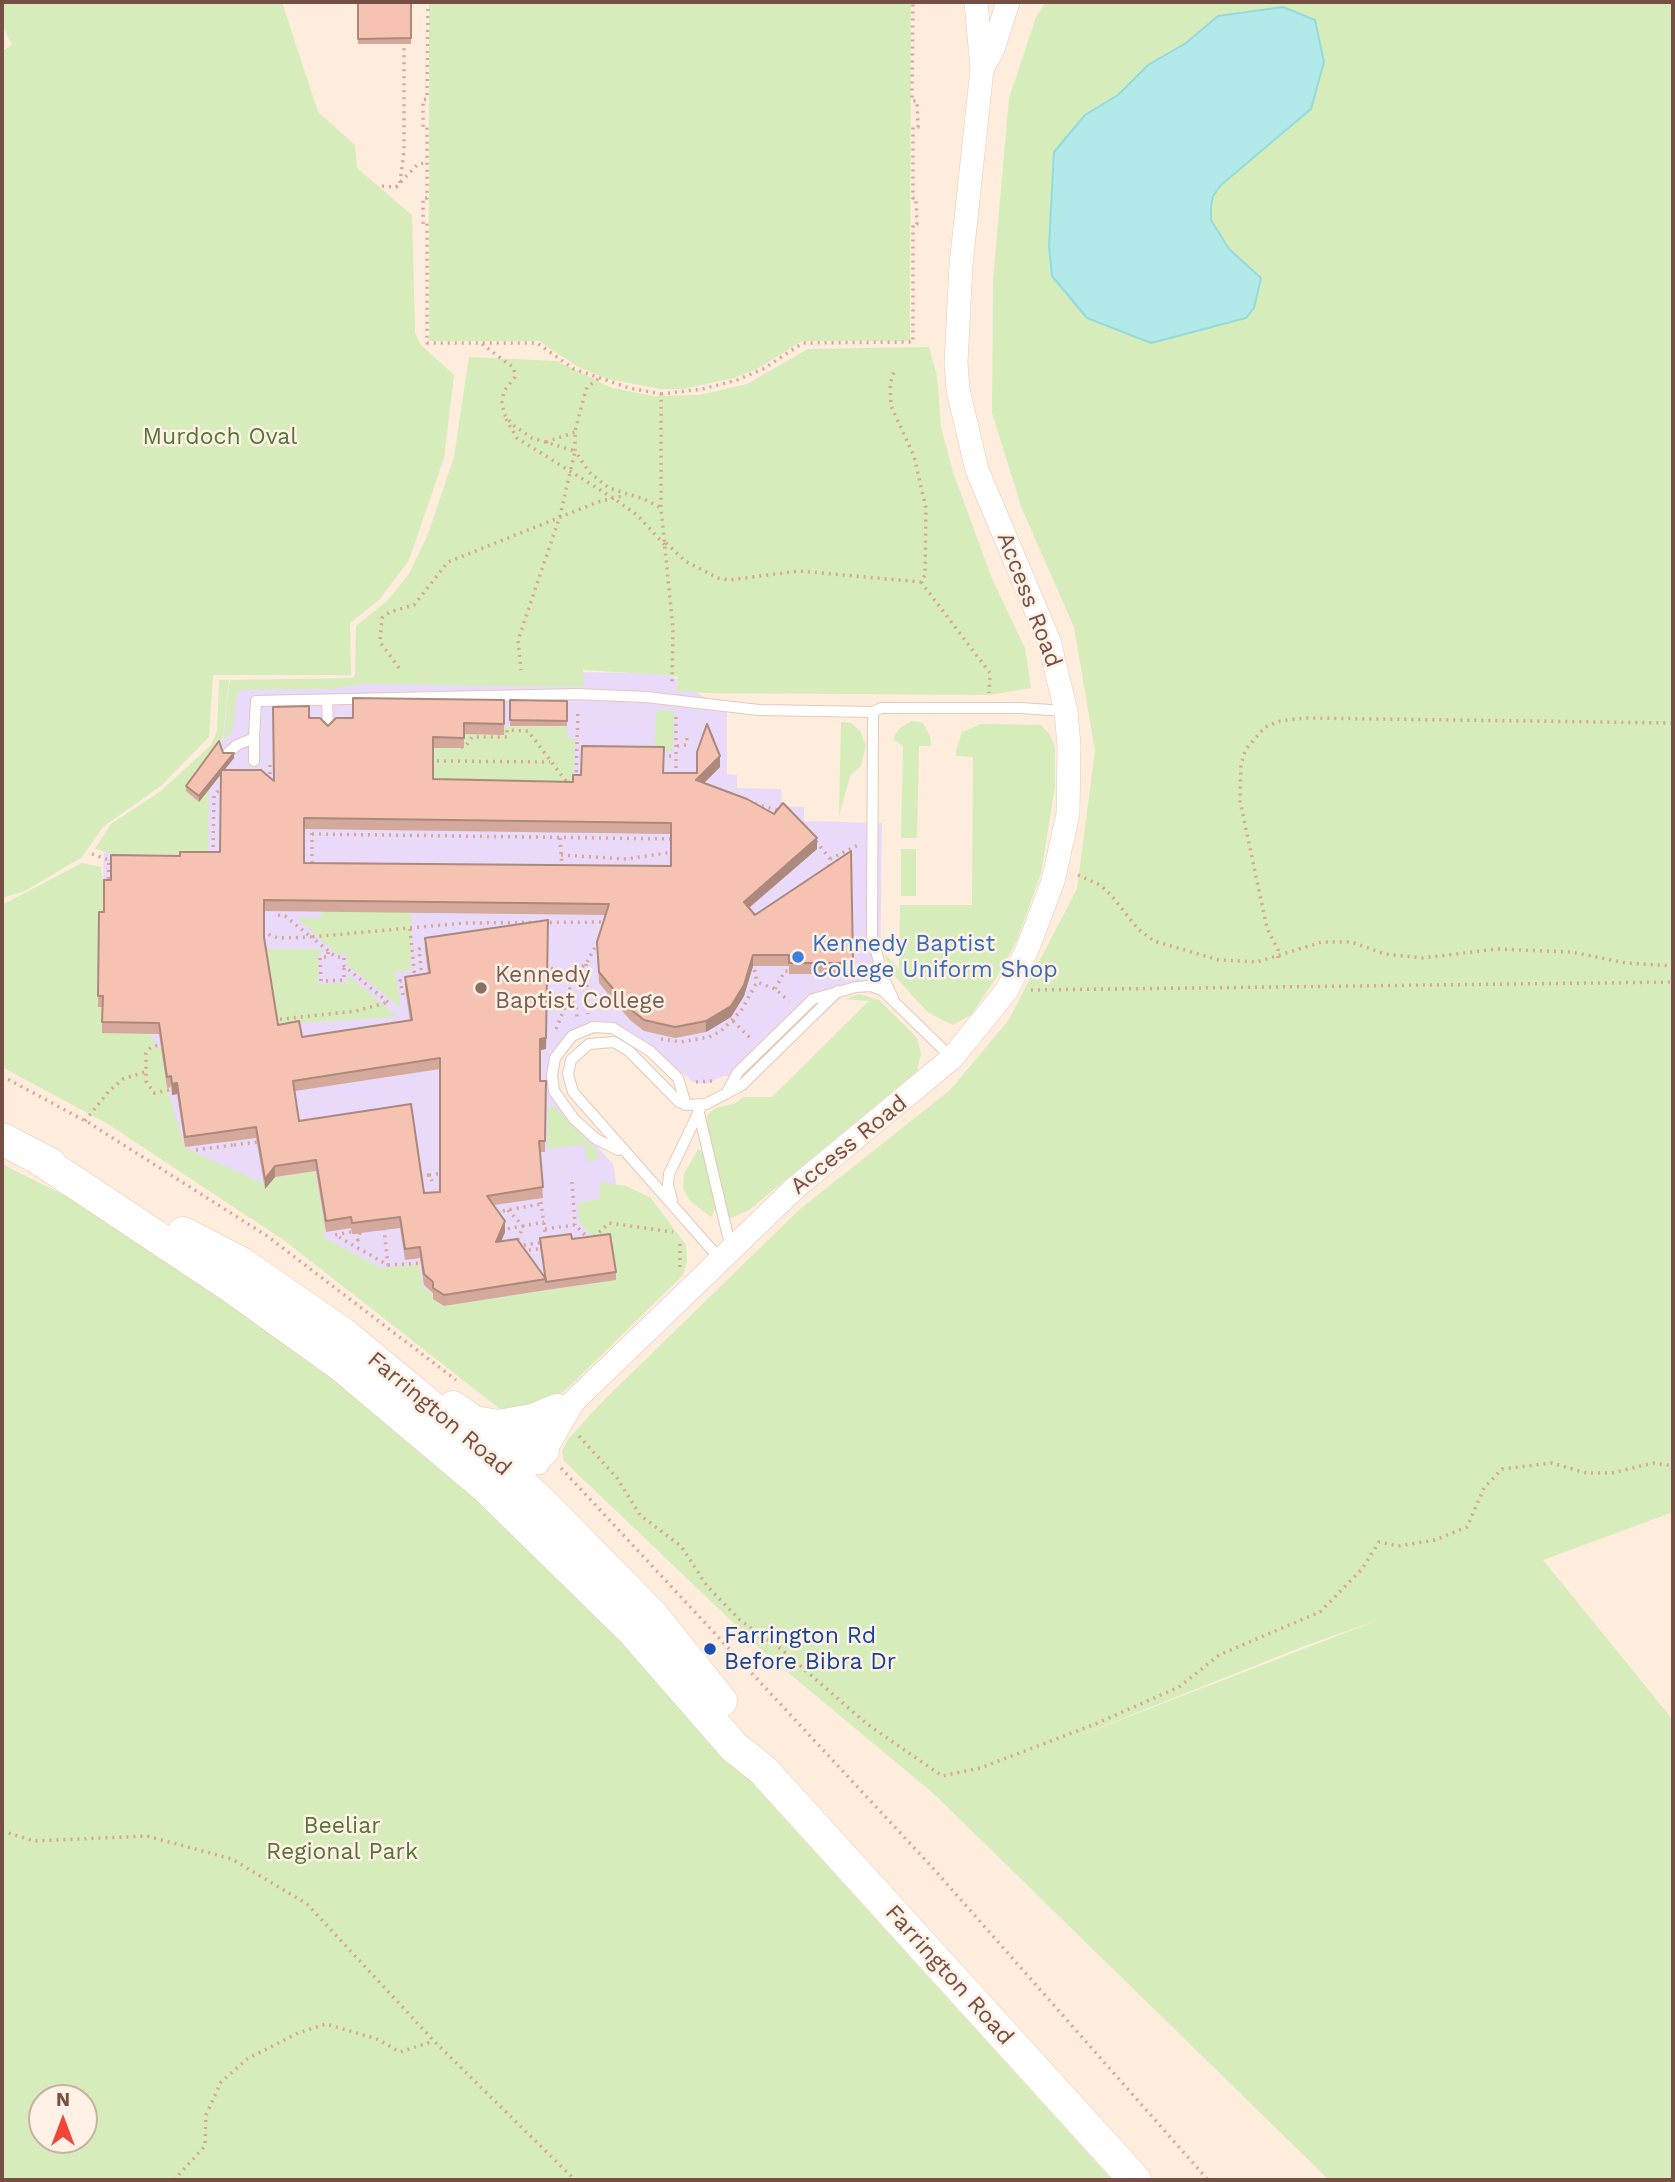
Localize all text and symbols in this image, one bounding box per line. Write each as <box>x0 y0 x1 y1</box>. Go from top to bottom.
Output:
park label: Murdoch Oval <box>143 423 297 451</box>
street label: Access Road <box>991 529 1067 671</box>
place label: Kennedy Baptist College Uniform Shop <box>812 930 1058 984</box>
marker: Kennedy Baptist College Uniform Shop <box>790 949 806 965</box>
place label: Kennedy Baptist College <box>495 961 665 1015</box>
marker: Kennedy Baptist College <box>473 980 489 996</box>
street label: Access Road <box>785 1090 913 1200</box>
street label: Farrington Road <box>362 1346 516 1482</box>
place label: Farrington Rd Before Bibra Dr <box>724 1622 896 1676</box>
marker: Farrington Rd Before Bibra Dr <box>702 1641 718 1657</box>
park label: Beeliar Regional Park <box>266 1812 418 1866</box>
street label: Farrington Road <box>879 1899 1019 2051</box>
north arrow <box>28 2084 98 2154</box>
text: N <box>56 2088 70 2111</box>

